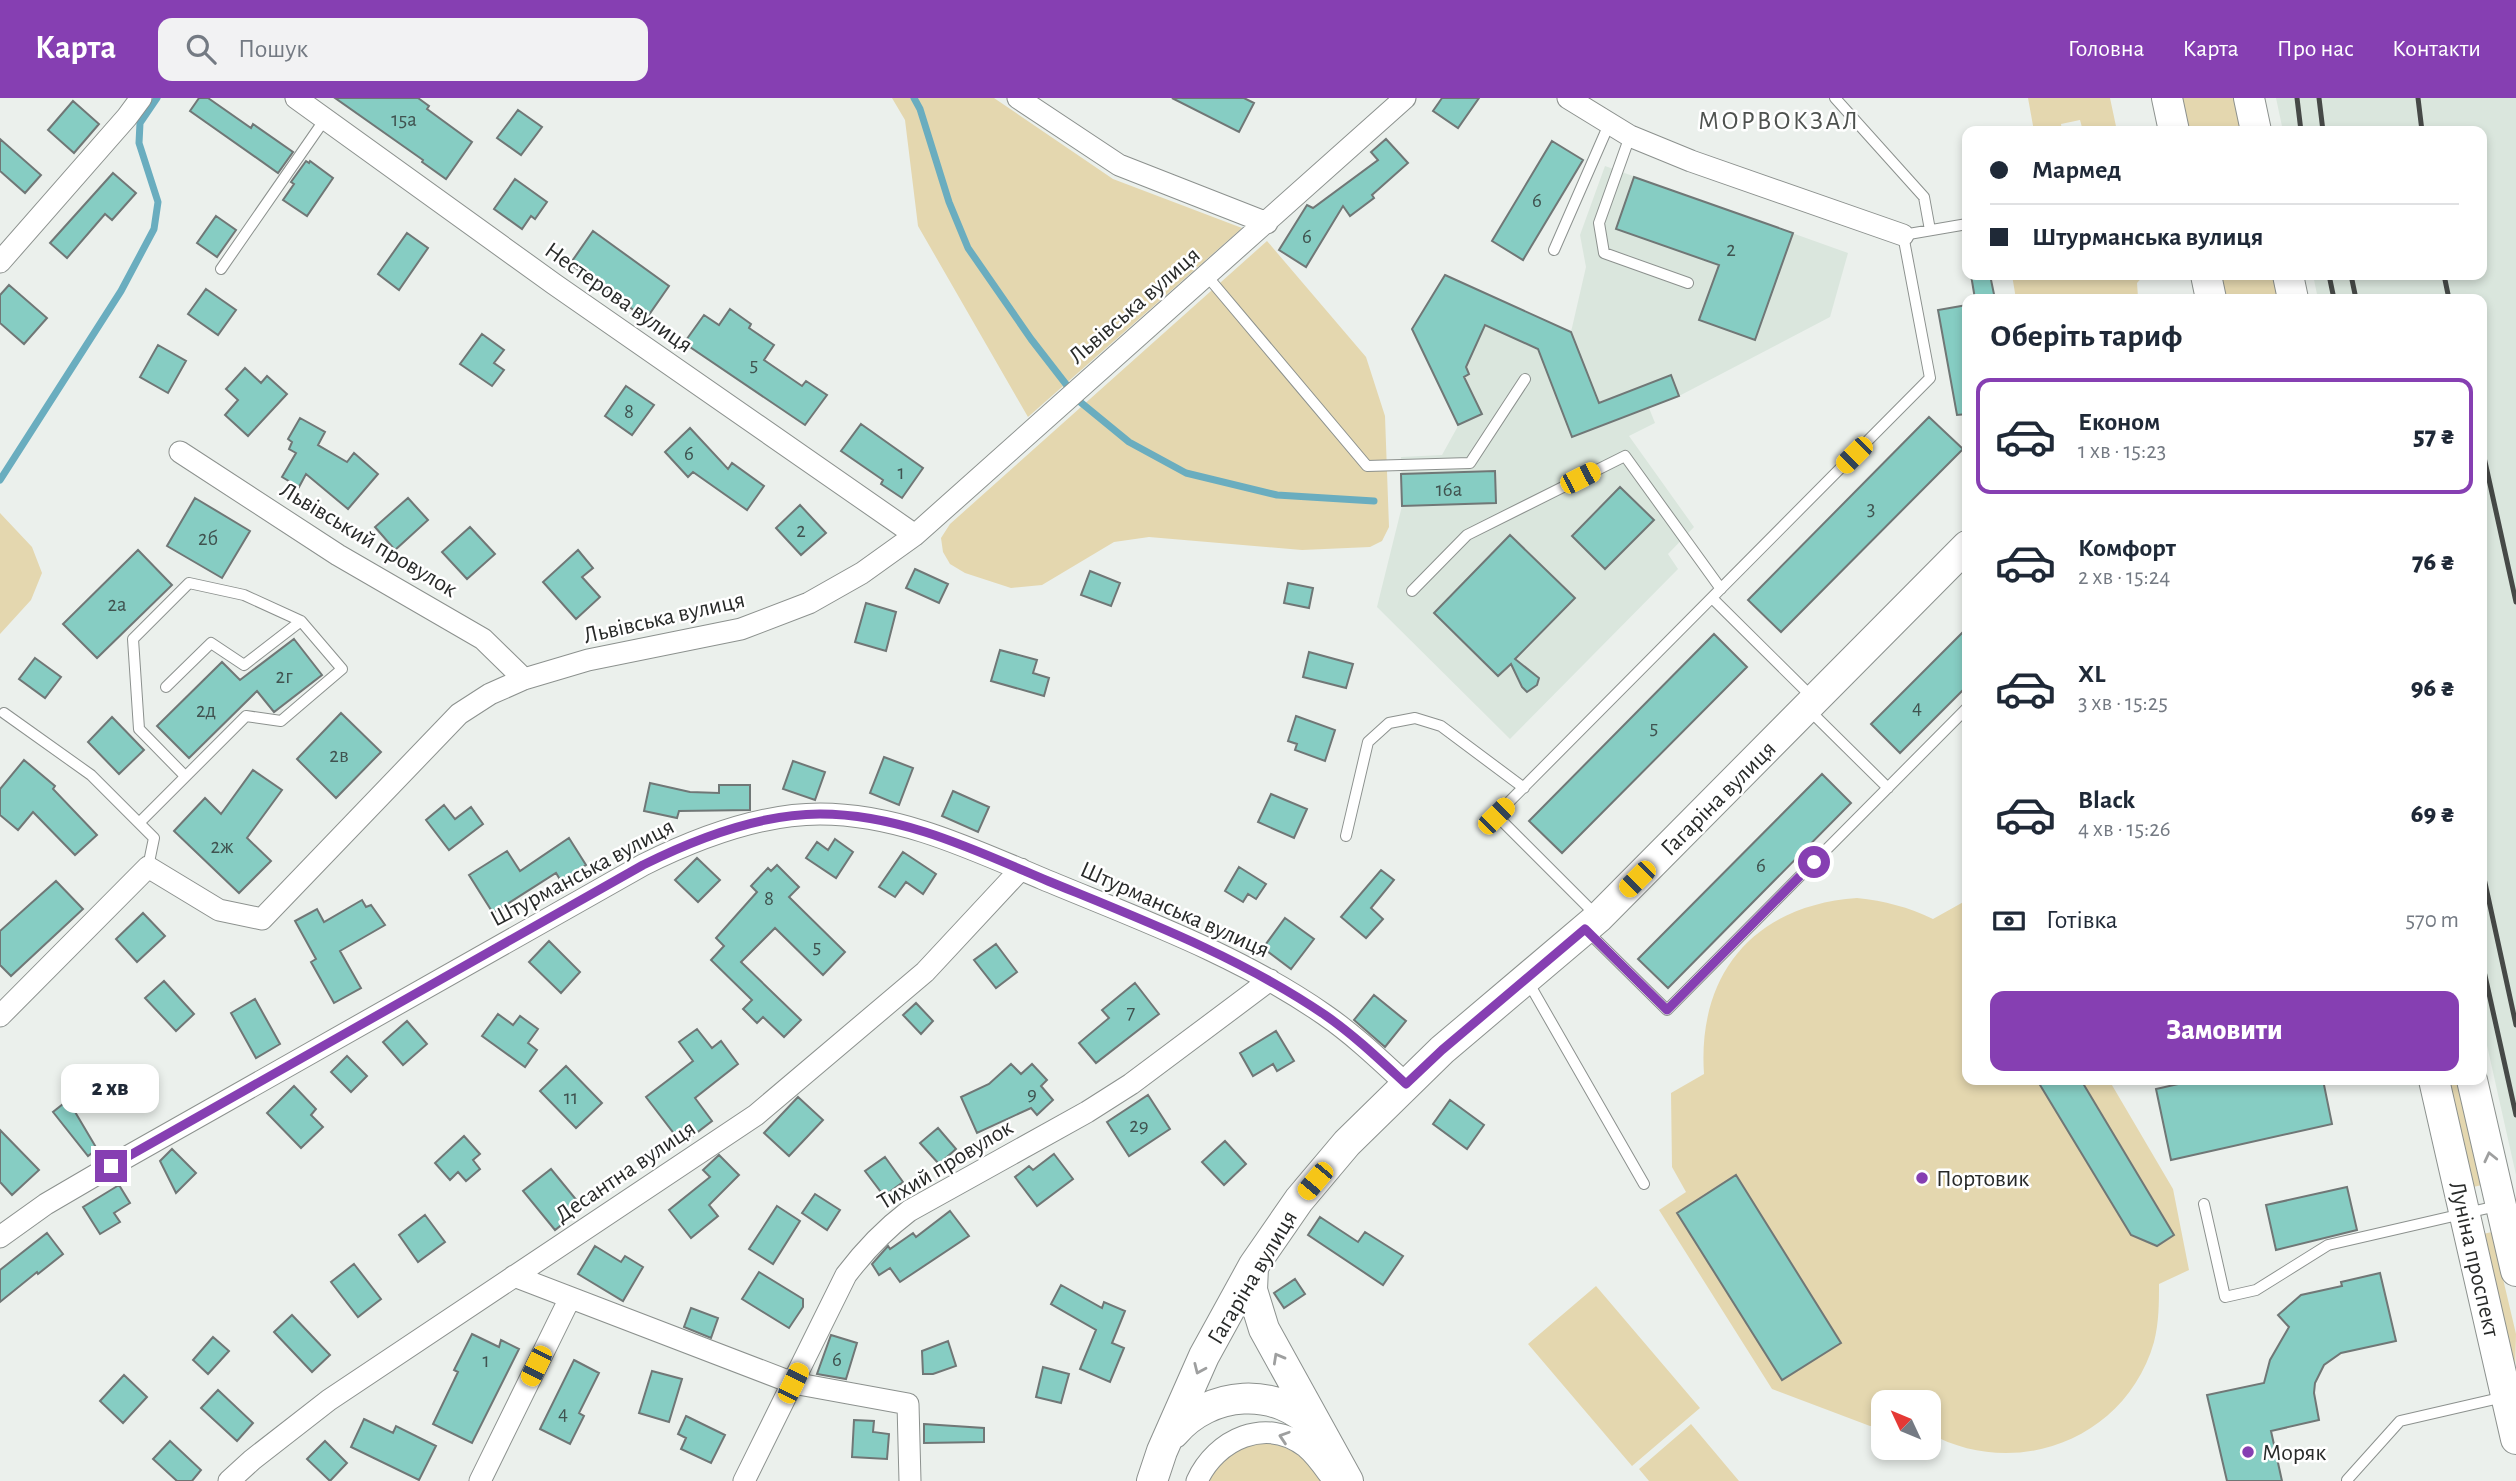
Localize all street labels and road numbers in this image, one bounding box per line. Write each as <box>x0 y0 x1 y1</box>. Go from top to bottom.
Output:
street label: Нестерова вулиця <box>540 238 697 358</box>
street label: Львівська вулиця <box>1065 243 1205 369</box>
street label: Львівський провулок <box>276 478 461 602</box>
street label: Львівська вулиця <box>581 588 747 648</box>
street label: Гагаріна вулиця <box>1657 737 1781 861</box>
street label: Штурманська вулиця <box>487 814 678 931</box>
street label: Штурманська вулиця <box>1076 857 1273 962</box>
street label: Тихий провулок <box>874 1115 1017 1215</box>
street label: Десантна вулиця <box>551 1116 700 1228</box>
street label: Луніна проспект <box>2444 1179 2504 1340</box>
street label: Гагаріна вулиця <box>1203 1206 1302 1349</box>

